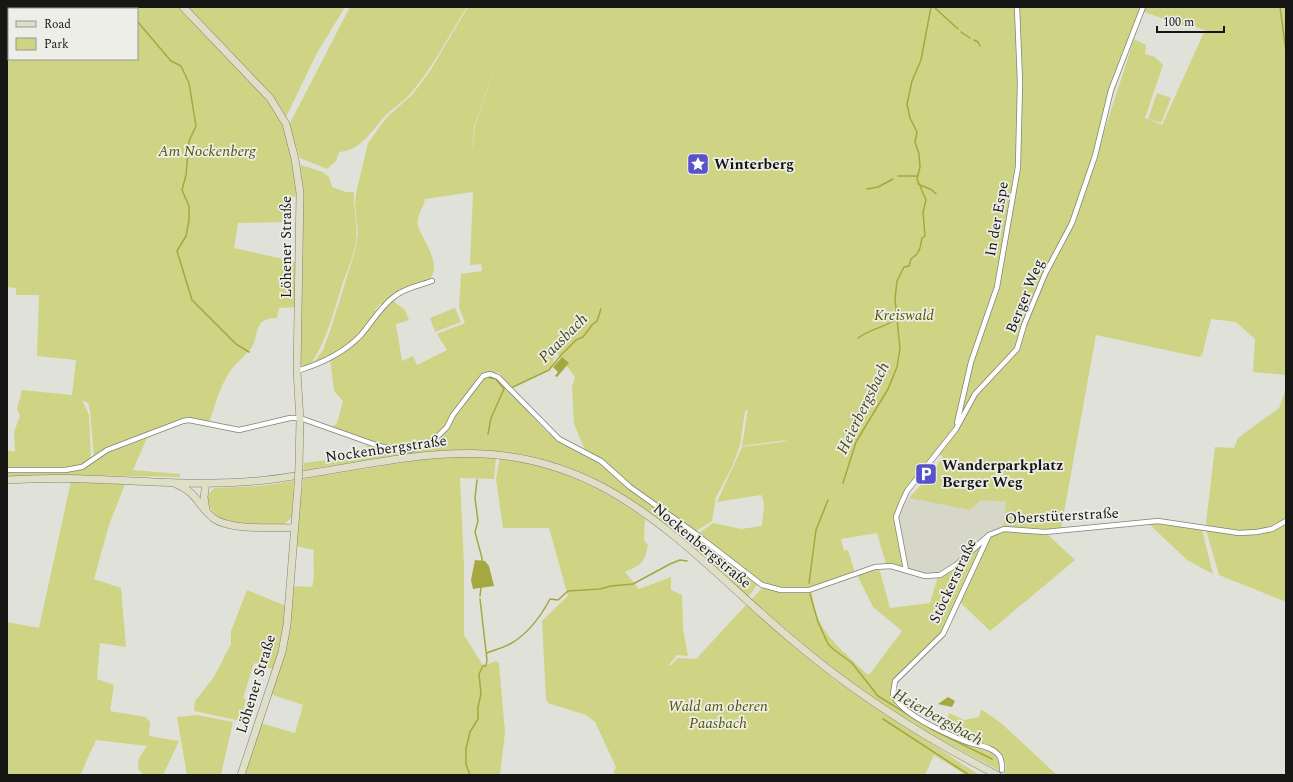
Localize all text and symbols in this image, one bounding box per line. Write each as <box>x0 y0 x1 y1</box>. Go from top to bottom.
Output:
legend <box>8 8 138 60</box>
scale bar <box>1157 8 1224 34</box>
text: 100 m <box>1163 13 1194 32</box>
text: Road <box>44 15 71 34</box>
text: Park <box>44 35 69 54</box>
park label: Am Nockenberg <box>157 140 257 163</box>
place icon: Winterberg <box>685 151 711 177</box>
place label: Winterberg <box>714 153 794 176</box>
street label: In der Espe <box>979 180 1015 258</box>
street label: Löhener Straße <box>275 196 298 298</box>
street label: Berger Weg <box>1000 255 1050 337</box>
park label: Kreiswald <box>874 304 934 327</box>
water label: Paasbach <box>533 308 593 368</box>
water label: Heierbergsbach <box>830 358 896 458</box>
street label: Nockenbergstraße <box>324 429 448 469</box>
place label: Wanderparkplatz Berger Weg <box>942 454 1064 494</box>
parking icon: Wanderparkplatz Berger Weg <box>913 461 939 487</box>
street label: Nockenbergstraße <box>648 498 756 594</box>
street label: Oberstüterstraße <box>1005 502 1119 530</box>
street label: Stöckerstraße <box>923 535 983 627</box>
street label: Löhener Straße <box>230 632 282 736</box>
water label: Heierbergsbach <box>888 682 988 752</box>
park label: Wald am oberen Paasbach <box>668 695 768 735</box>

